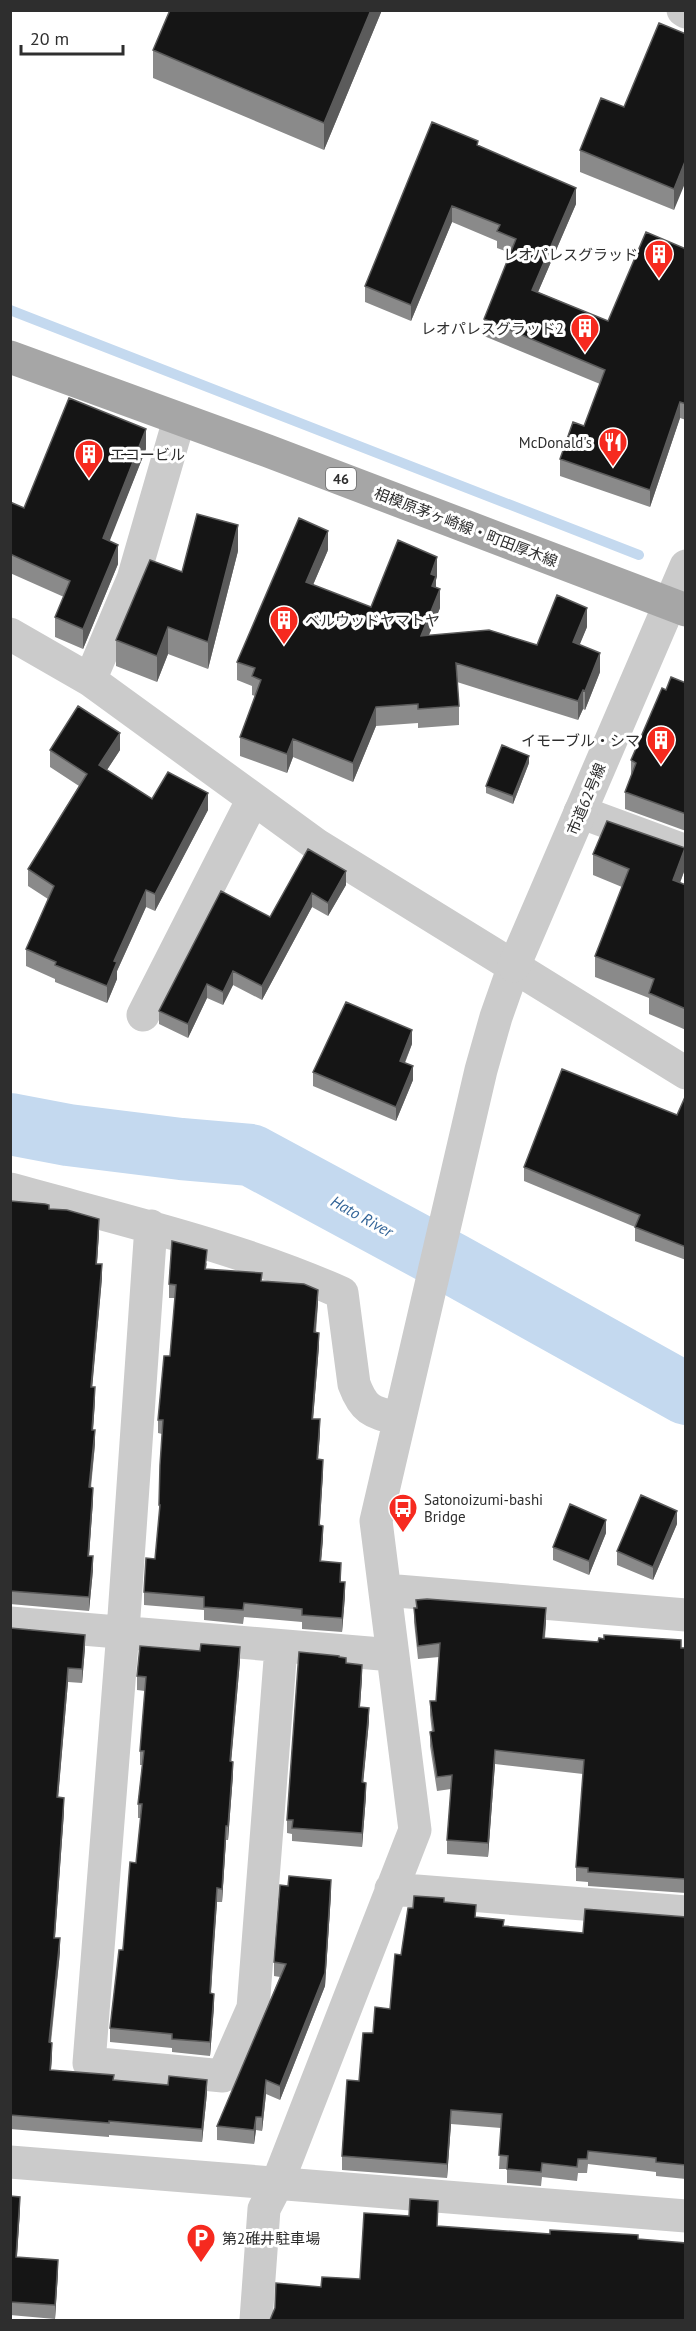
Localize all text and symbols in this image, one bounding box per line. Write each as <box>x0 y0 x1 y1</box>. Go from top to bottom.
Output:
scale bar <box>21 18 123 56</box>
text: 20 m <box>30 27 69 50</box>
building icon: レオパレスグラッド <box>643 238 675 280</box>
place label: レオパレスグラッド <box>503 245 638 264</box>
building icon: レオパレスグラッド2 <box>569 312 601 354</box>
place label: レオパレスグラッド2 <box>421 319 564 338</box>
restaurant icon: McDonald's <box>597 426 629 468</box>
place label: McDonald's <box>519 433 592 452</box>
building icon: エコービル <box>73 438 105 480</box>
place label: エコービル <box>110 445 185 464</box>
road number: 46 <box>326 468 356 490</box>
street label: 相模原茅ヶ崎線・町田厚木線 <box>372 483 560 571</box>
building icon: ベルウッドヤマトヤ <box>268 604 300 646</box>
place label: ベルウッドヤマトヤ <box>305 611 440 630</box>
building icon: イモーブル・シマ <box>645 724 677 766</box>
place label: イモーブル・シマ <box>521 731 640 750</box>
street label: 市道62号線 <box>562 760 610 838</box>
water label: Hato River <box>328 1191 398 1242</box>
place label: Satonoizumi-bashi Bridge <box>424 1490 543 1526</box>
bus stop icon: Satonoizumi-bashi Bridge <box>387 1492 419 1534</box>
parking icon: 第2碓井駐車場 <box>185 2222 217 2264</box>
place label: 第2碓井駐車場 <box>222 2229 320 2248</box>

